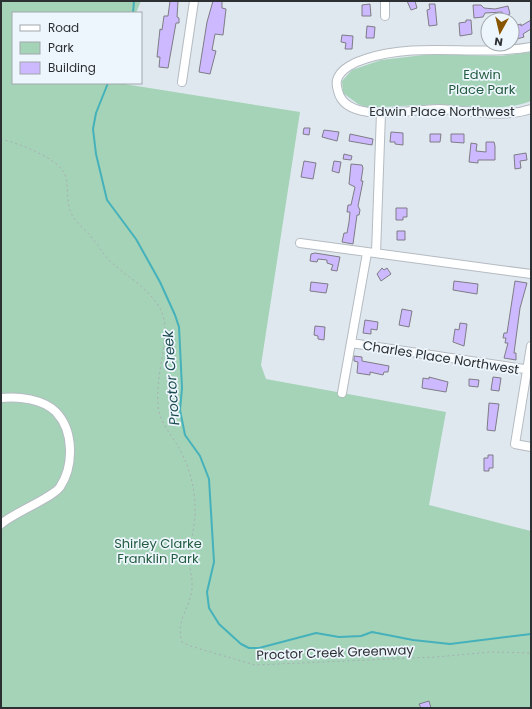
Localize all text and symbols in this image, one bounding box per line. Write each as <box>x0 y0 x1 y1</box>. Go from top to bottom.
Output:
legend <box>12 12 142 84</box>
north arrow <box>480 12 520 52</box>
text: Road <box>48 19 79 36</box>
text: N <box>493 33 504 50</box>
text: Park <box>48 39 75 56</box>
text: Building <box>48 59 96 76</box>
park label: Edwin Place Park <box>449 65 516 99</box>
street label: Edwin Place Northwest <box>369 102 515 121</box>
water label: Proctor Creek <box>158 329 184 426</box>
street label: Charles Place Northwest <box>361 336 521 379</box>
park label: Shirley Clarke Franklin Park <box>114 534 202 568</box>
street label: Proctor Creek Greenway <box>256 640 415 665</box>

